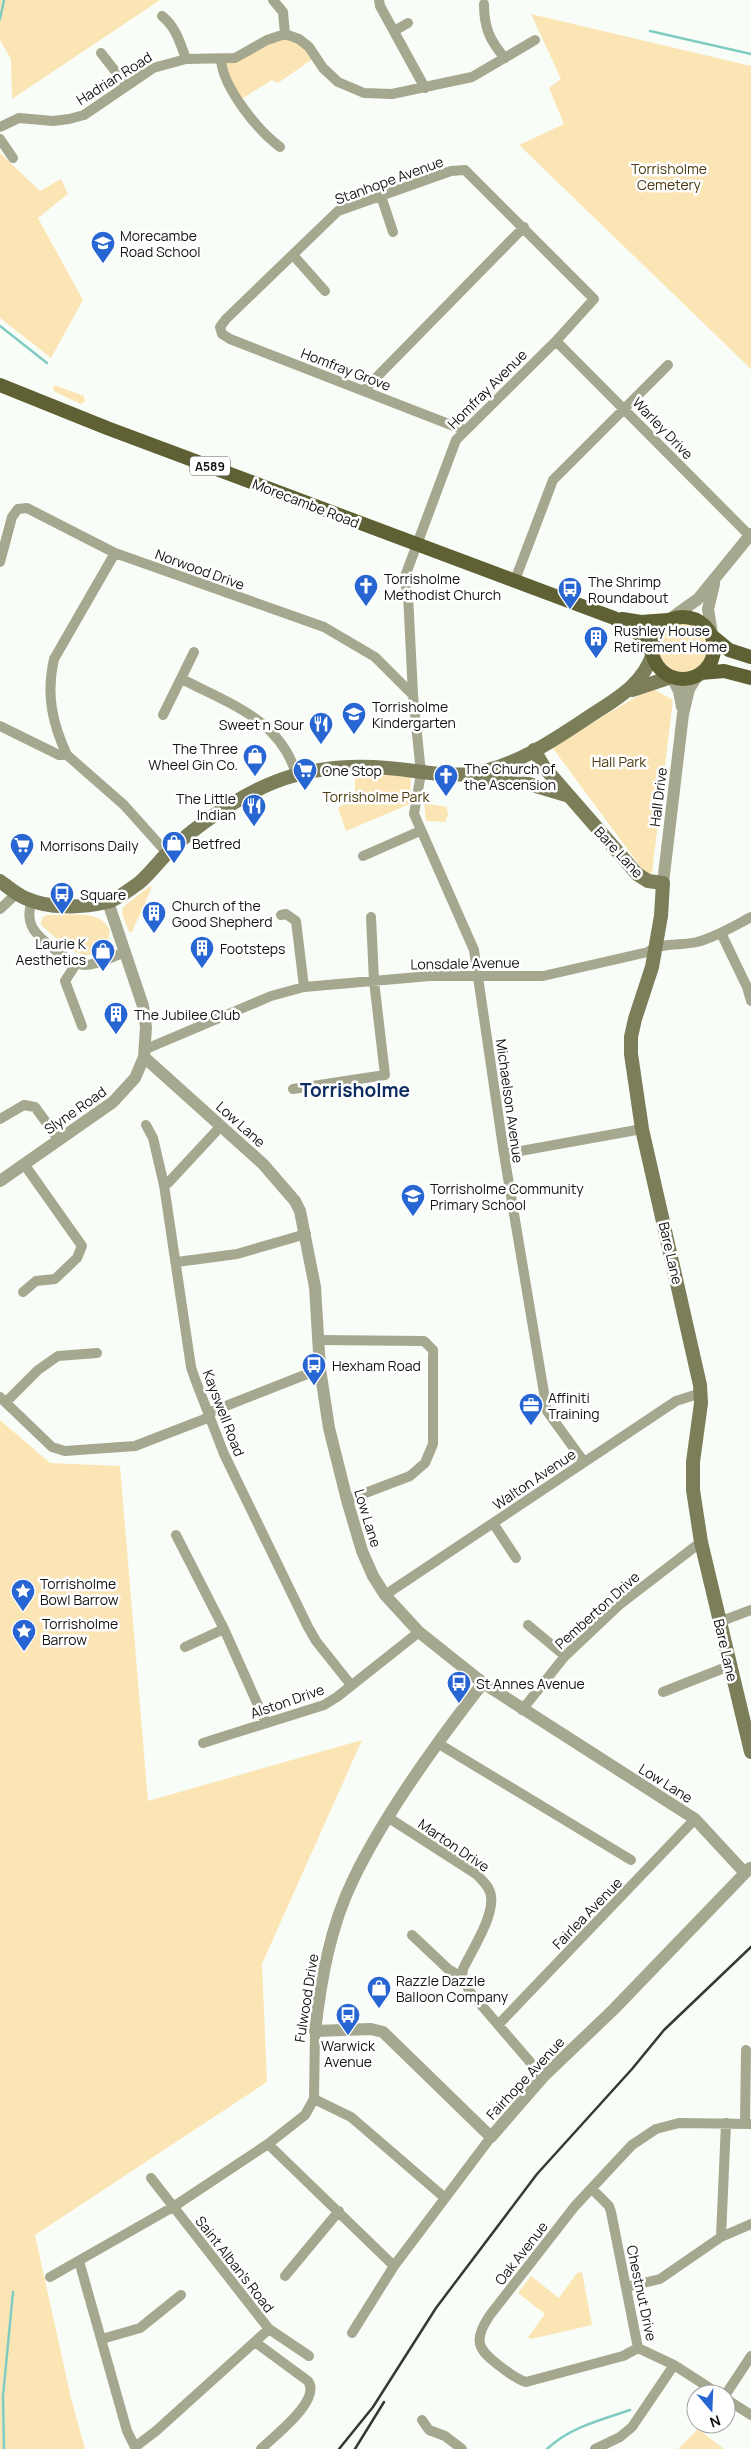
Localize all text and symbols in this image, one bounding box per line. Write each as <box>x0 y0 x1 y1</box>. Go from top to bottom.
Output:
street label: Hadrian Road <box>72 47 156 109</box>
street label: Stanhope Avenue <box>332 152 446 208</box>
park label: Torrisholme Cemetery <box>631 159 707 194</box>
place label: Morecambe Road School <box>120 226 201 261</box>
school or university icon: Morecambe Road School <box>90 230 116 264</box>
street label: Homfray Grove <box>298 343 394 395</box>
street label: Homfray Avenue <box>443 345 531 433</box>
street label: Warley Drive <box>629 393 697 463</box>
road number: A589 <box>190 456 230 476</box>
street label: Morecambe Road <box>250 474 362 532</box>
street label: Norwood Drive <box>153 544 247 594</box>
place label: Torrisholme Methodist Church <box>384 569 501 604</box>
place label: The Shrimp Roundabout <box>588 572 669 607</box>
church icon: Torrisholme Methodist Church <box>353 573 379 607</box>
bus stop icon: The Shrimp Roundabout <box>557 576 583 610</box>
place label: Rushley House Retirement Home <box>614 621 727 656</box>
building icon: Rushley House Retirement Home <box>583 625 609 659</box>
place label: Torrisholme Kindergarten <box>372 697 456 732</box>
school or university icon: Torrisholme Kindergarten <box>341 701 367 735</box>
restaurant icon: Sweet n Sour <box>308 711 334 745</box>
place label: Sweet n Sour <box>219 715 304 734</box>
place label: The Three Wheel Gin Co. <box>148 739 238 774</box>
shop icon: The Three Wheel Gin Co. <box>242 743 268 777</box>
park label: Hall Park <box>592 752 647 771</box>
supermarket icon: One Stop <box>292 757 318 791</box>
place label: The Church of the Ascension <box>464 759 556 794</box>
place label: One Stop <box>322 761 382 780</box>
church icon: The Church of the Ascension <box>433 763 459 797</box>
street label: Hall Drive <box>645 766 671 828</box>
park label: Torrisholme Park <box>323 787 430 806</box>
place label: The Little Indian <box>176 789 236 824</box>
restaurant icon: The Little Indian <box>241 793 267 827</box>
street label: Bare Lane <box>590 822 648 882</box>
shop icon: Betfred <box>161 830 187 864</box>
supermarket icon: Morrisons Daily <box>9 832 35 866</box>
place label: Betfred <box>192 834 241 853</box>
place label: Morrisons Daily <box>40 836 139 855</box>
bus stop icon: Square <box>49 881 75 915</box>
place label: Square <box>80 885 126 904</box>
place label: Church of the Good Shepherd <box>172 896 272 931</box>
building icon: Church of the Good Shepherd <box>141 900 167 934</box>
place label: Laurie K Aesthetics <box>16 934 87 969</box>
building icon: Footsteps <box>189 935 215 969</box>
shop icon: Laurie K Aesthetics <box>90 938 116 972</box>
place label: Footsteps <box>220 939 285 958</box>
street label: Lonsdale Avenue <box>410 953 520 973</box>
building icon: The Jubilee Club <box>103 1001 129 1035</box>
place label: The Jubilee Club <box>134 1005 240 1024</box>
street label: Michaelson Avenue <box>492 1038 528 1164</box>
district label: Torrisholme <box>300 1077 410 1103</box>
street label: Slyne Road <box>40 1082 110 1138</box>
street label: Low Lane <box>212 1097 270 1151</box>
place label: Torrisholme Community Primary School <box>430 1179 584 1214</box>
school or university icon: Torrisholme Community Primary School <box>400 1183 426 1217</box>
street label: Bare Lane <box>655 1220 687 1286</box>
bus stop icon: Hexham Road <box>301 1352 327 1386</box>
place label: Hexham Road <box>332 1356 421 1375</box>
street label: Kayswell Road <box>199 1367 249 1459</box>
place label: Affiniti Training <box>548 1388 600 1423</box>
office icon: Affiniti Training <box>518 1392 544 1426</box>
street label: Walton Avenue <box>489 1444 579 1514</box>
street label: Low Lane <box>350 1486 386 1550</box>
street label: Pemberton Drive <box>551 1567 643 1653</box>
place label: Torrisholme Bowl Barrow <box>40 1574 119 1609</box>
place icon: Torrisholme Bowl Barrow <box>10 1578 36 1612</box>
place label: Torrisholme Barrow <box>42 1614 118 1649</box>
street label: Bare Lane <box>710 1617 742 1683</box>
place icon: Torrisholme Barrow <box>11 1618 37 1652</box>
bus stop icon: St Annes Avenue <box>446 1670 472 1704</box>
place label: St Annes Avenue <box>476 1674 585 1693</box>
street label: Alston Drive <box>248 1679 326 1723</box>
street label: Low Lane <box>635 1759 697 1807</box>
street label: Marton Drive <box>415 1814 493 1876</box>
street label: Fairlea Avenue <box>548 1873 626 1953</box>
street label: Fulwood Drive <box>290 1952 322 2044</box>
place label: Razzle Dazzle Balloon Company <box>396 1971 509 2006</box>
shop icon: Razzle Dazzle Balloon Company <box>366 1975 392 2009</box>
bus stop icon: Warwick Avenue <box>335 2002 361 2036</box>
street label: Fairhope Avenue <box>482 2033 568 2123</box>
place label: Warwick Avenue <box>321 2036 376 2071</box>
street label: Saint Alban's Road <box>191 2212 279 2316</box>
street label: Oak Avenue <box>490 2217 552 2289</box>
street label: Chestnut Drive <box>623 2243 661 2343</box>
north arrow <box>686 2384 736 2434</box>
text: N <box>708 2411 723 2432</box>

